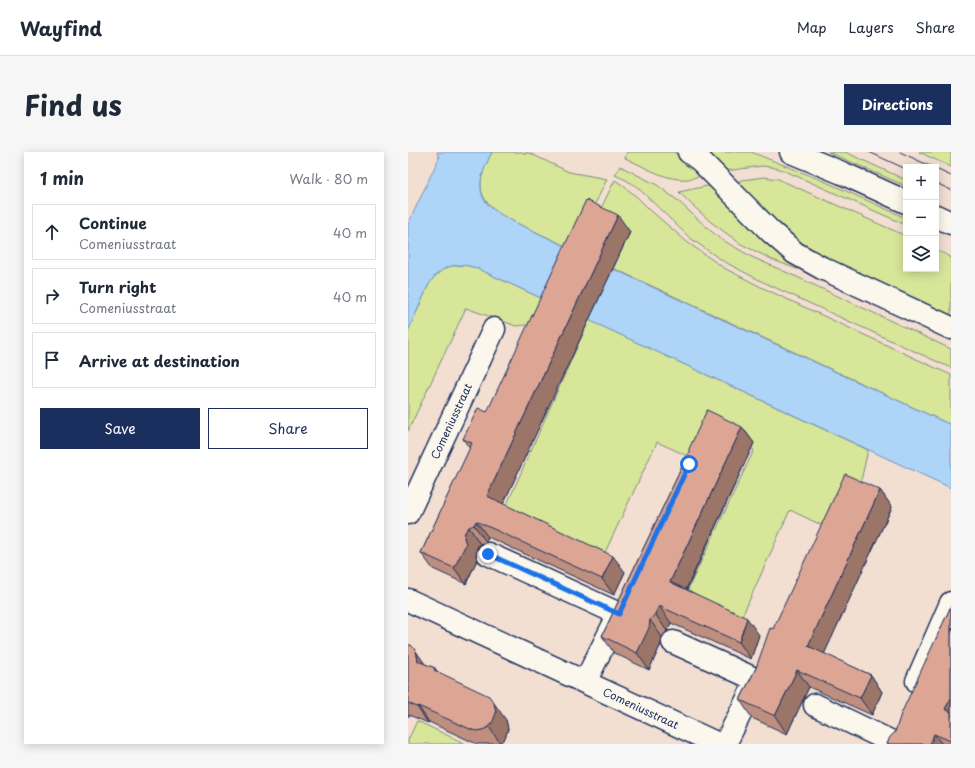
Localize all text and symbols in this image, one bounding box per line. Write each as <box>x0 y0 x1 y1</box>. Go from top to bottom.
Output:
text: Wayfind <box>20 14 102 42</box>
text: Map <box>797 17 827 38</box>
text: Layers <box>849 17 894 38</box>
text: Share <box>916 17 955 38</box>
text: Find us <box>24 83 122 126</box>
button: Directions <box>844 84 951 125</box>
map controls <box>903 164 939 272</box>
button: + <box>903 164 939 200</box>
text: 1 min <box>40 165 84 191</box>
text: Walk · 80 m <box>290 169 368 188</box>
button: − <box>903 200 939 236</box>
text: Continue <box>79 211 147 234</box>
icon: ahead <box>41 221 63 243</box>
text: 40 m <box>333 223 367 242</box>
text: Comeniusstraat <box>79 234 176 253</box>
button: layers <box>903 236 939 272</box>
text: Turn right <box>79 275 156 298</box>
icon: right <box>41 285 63 307</box>
text: 40 m <box>333 287 367 306</box>
text: Comeniusstraat <box>79 298 176 317</box>
icon: arrive <box>41 349 63 371</box>
text: Arrive at destination <box>79 349 240 372</box>
street label: Comeniusstraat <box>426 380 476 462</box>
button: Save <box>40 408 200 449</box>
button: Share <box>208 408 368 449</box>
route start <box>680 455 698 473</box>
route end <box>479 545 497 563</box>
street label: Comeniusstraat <box>600 683 682 733</box>

